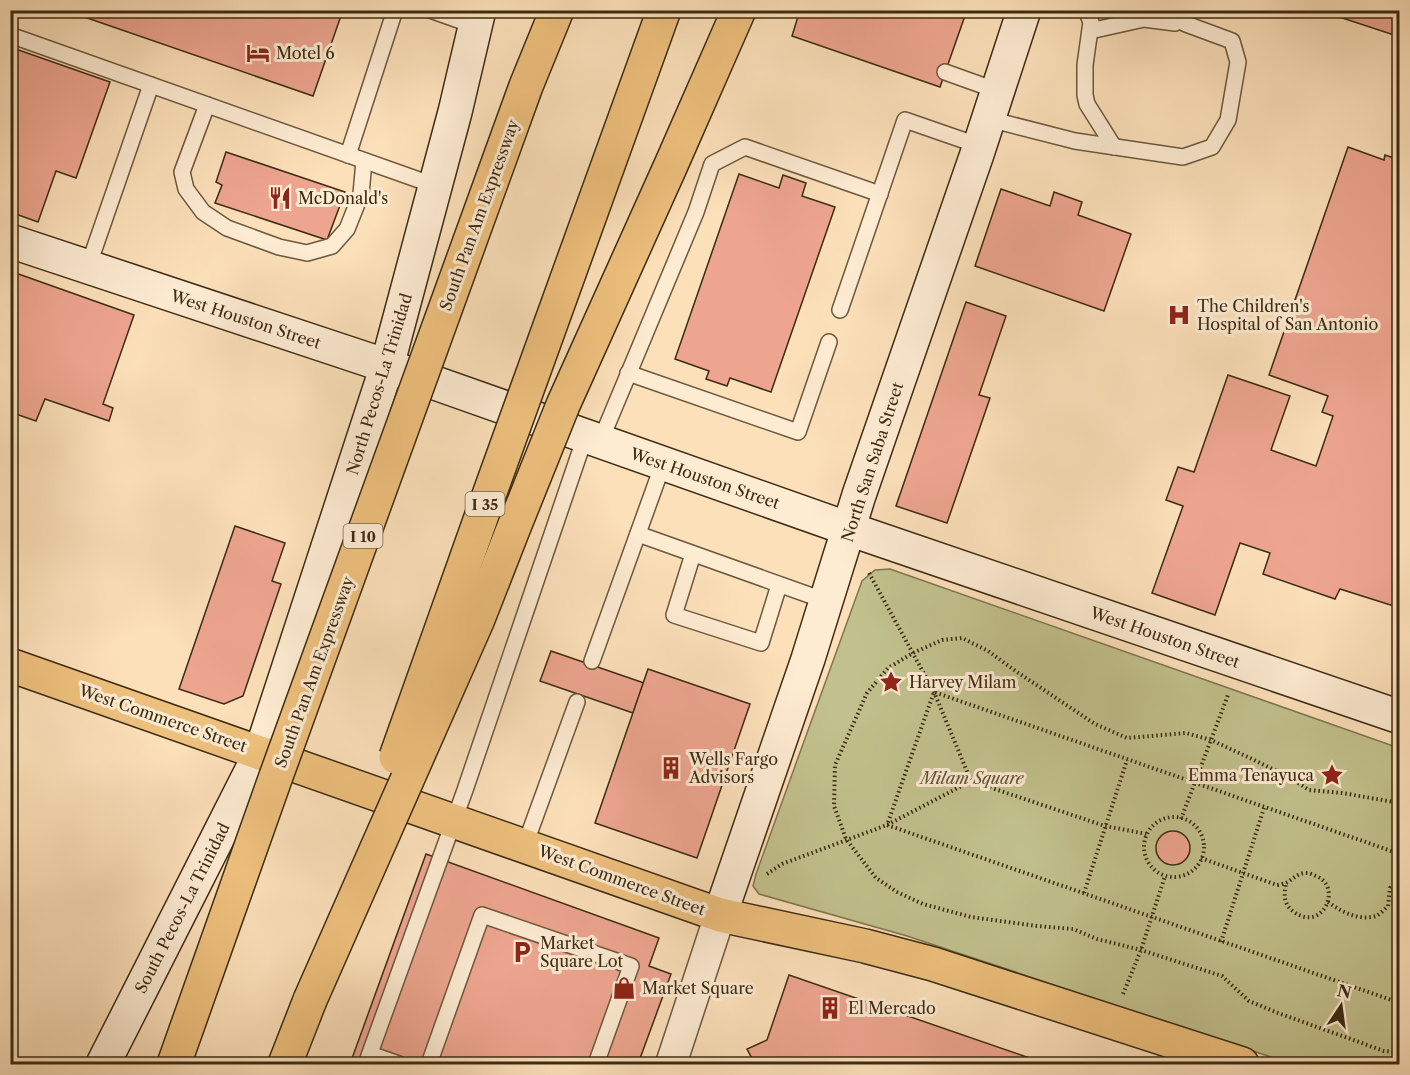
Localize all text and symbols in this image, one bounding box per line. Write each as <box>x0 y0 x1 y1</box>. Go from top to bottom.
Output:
hotel icon: Motel 6 <box>245 40 271 66</box>
place label: Motel 6 <box>276 43 335 63</box>
street label: South Pan Am Expressway <box>435 116 523 313</box>
restaurant icon: McDonald's <box>267 185 293 211</box>
place label: McDonald's <box>298 188 388 208</box>
street label: West Houston Street <box>167 285 324 353</box>
street label: North Pecos-La Trinidad <box>342 291 416 477</box>
place label: The Children's Hospital of San Antonio <box>1197 296 1378 334</box>
hospital icon: The Children's Hospital of San Antonio <box>1166 302 1192 328</box>
street label: North San Saba Street <box>837 379 907 544</box>
street label: West Houston Street <box>627 443 783 513</box>
road number: I 35 <box>466 492 504 516</box>
road number: I 10 <box>344 524 382 548</box>
street label: South Pan Am Expressway <box>270 573 358 770</box>
street label: West Houston Street <box>1087 602 1243 672</box>
place icon: Harvey Milam <box>878 669 904 695</box>
place label: Harvey Milam <box>909 672 1016 692</box>
street label: West Commerce Street <box>75 680 250 756</box>
place label: Wells Fargo Advisors <box>688 749 778 787</box>
building icon: Wells Fargo Advisors <box>658 755 684 781</box>
place icon: Emma Tenayuca <box>1319 762 1345 788</box>
place label: Emma Tenayuca <box>1188 765 1315 785</box>
park label: Milam Square <box>918 768 1025 788</box>
street label: South Pecos-La Trinidad <box>130 819 234 997</box>
street label: West Commerce Street <box>535 840 709 920</box>
place label: Market Square Lot <box>540 933 624 971</box>
parking icon: Market Square Lot <box>509 939 535 965</box>
shop icon: Market Square <box>611 975 637 1001</box>
north arrow <box>1311 976 1371 1036</box>
place label: Market Square <box>642 978 754 998</box>
text: N <box>1335 980 1353 1003</box>
building icon: El Mercado <box>817 995 843 1021</box>
place label: El Mercado <box>848 998 936 1018</box>

